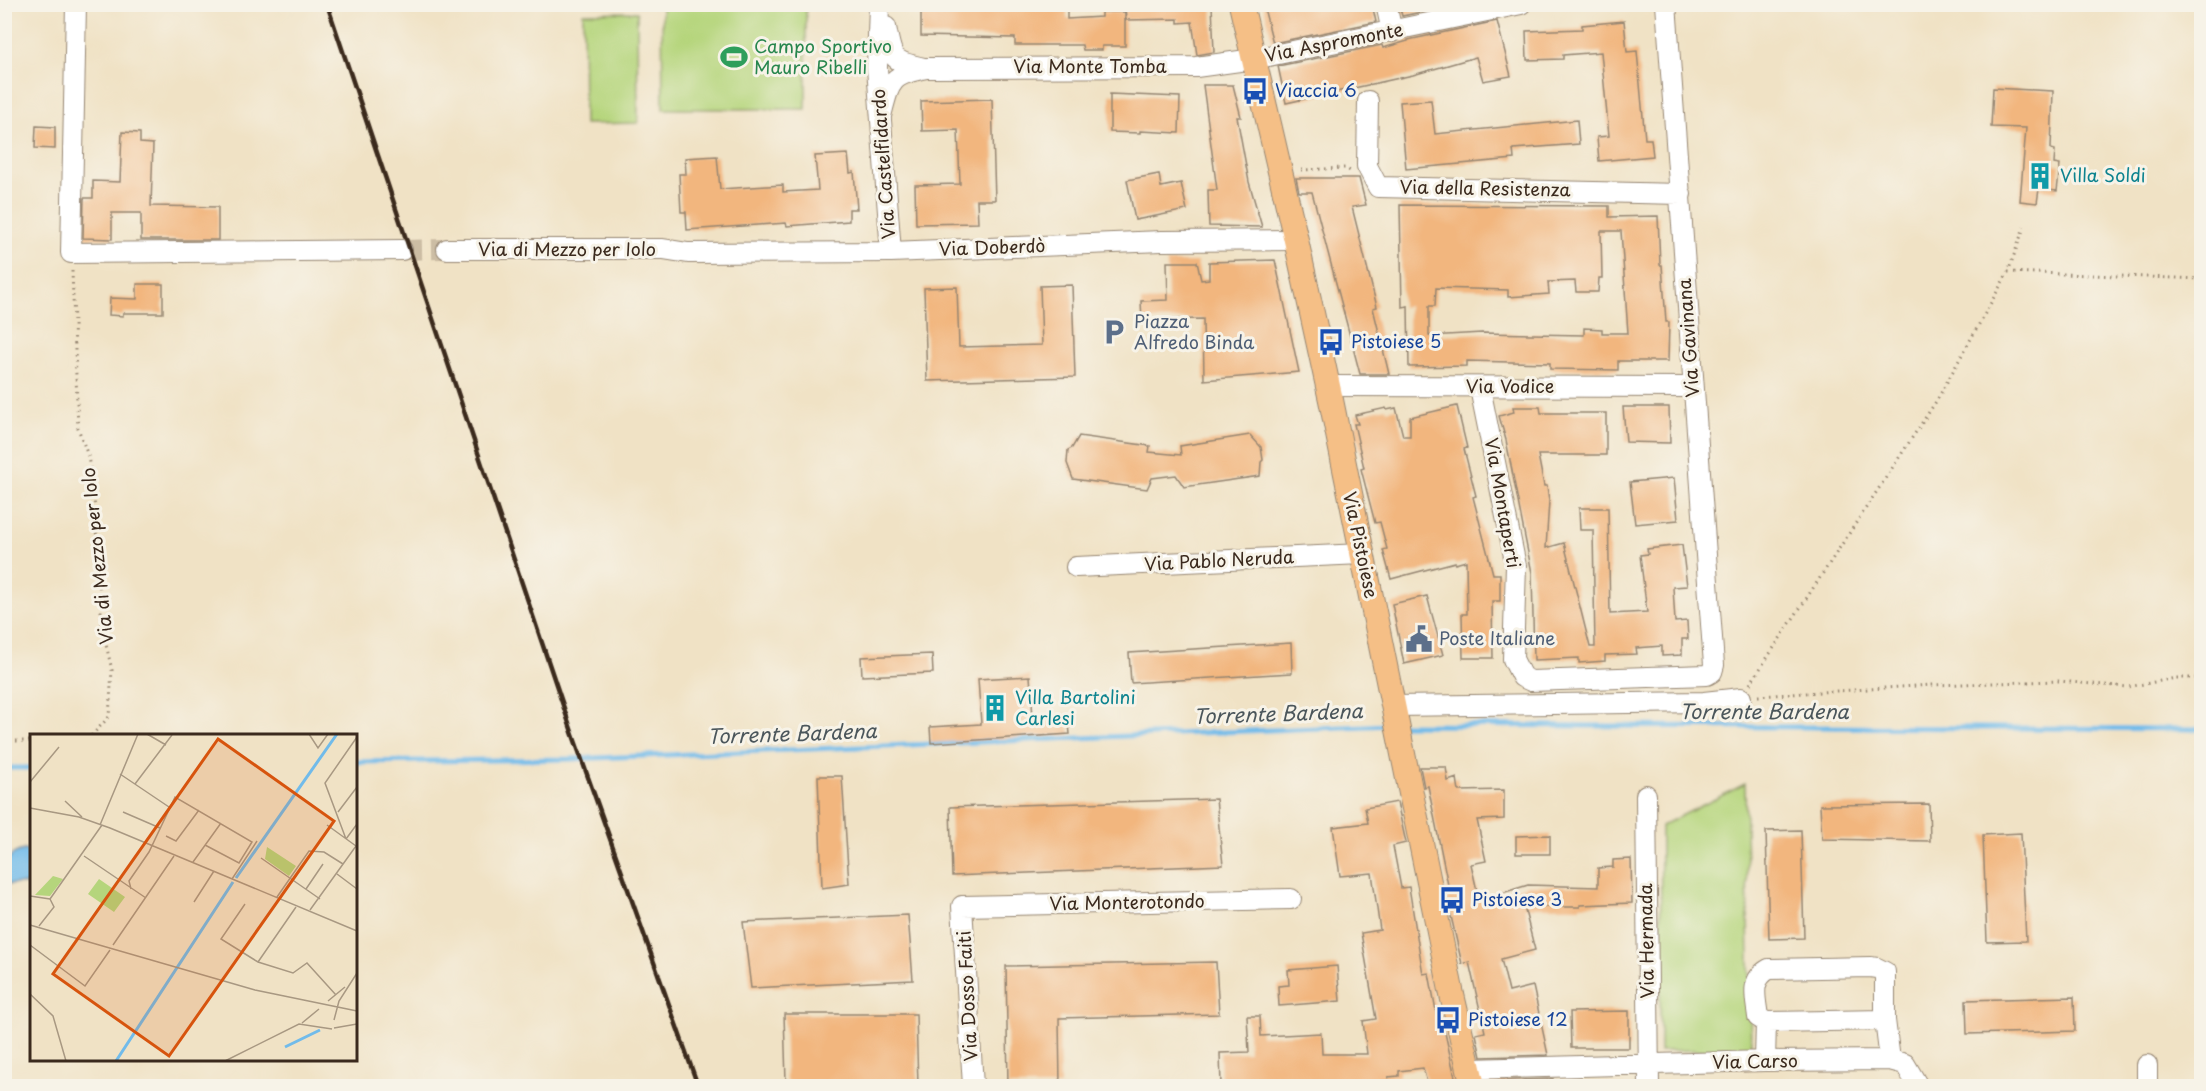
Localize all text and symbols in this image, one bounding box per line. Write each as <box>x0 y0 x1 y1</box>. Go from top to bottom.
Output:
street label: Via Aspromonte <box>1262 15 1406 68</box>
place label: Campo Sportivo Mauro Ribelli <box>754 32 892 80</box>
sports icon: Campo Sportivo Mauro Ribelli <box>719 42 749 72</box>
street label: Via Monte Tomba <box>1013 52 1168 79</box>
bus stop icon: Viaccia 6 <box>1240 76 1270 106</box>
place label: Viaccia 6 <box>1275 76 1357 103</box>
street label: Via Castelfidardo <box>864 88 901 240</box>
building icon: Villa Soldi <box>2025 161 2055 191</box>
place label: Villa Soldi <box>2060 161 2146 188</box>
street label: Via della Resistenza <box>1399 173 1572 203</box>
street label: Via Doberdò <box>938 231 1046 262</box>
street label: Via di Mezzo per Iolo <box>478 235 656 262</box>
street label: Via Gavinana <box>1670 277 1705 399</box>
place label: Piazza Alfredo Binda <box>1134 307 1255 355</box>
parking icon: Piazza Alfredo Binda <box>1099 317 1129 347</box>
bus stop icon: Pistoiese 5 <box>1316 327 1346 357</box>
place label: Pistoiese 5 <box>1351 327 1441 354</box>
street label: Via Vodice <box>1466 372 1554 399</box>
street label: Via Montaperti <box>1479 435 1528 570</box>
street label: Via di Mezzo per Iolo <box>74 466 119 646</box>
street label: Via Pistoiese <box>1337 489 1386 601</box>
street label: Via Pablo Neruda <box>1143 542 1295 577</box>
public building icon: Poste Italiane <box>1404 624 1434 654</box>
place label: Poste Italiane <box>1439 624 1555 651</box>
place label: Villa Bartolini Carlesi <box>1015 683 1136 731</box>
building icon: Villa Bartolini Carlesi <box>980 693 1010 723</box>
water label: Torrente Bardena <box>1193 695 1364 731</box>
water label: Torrente Bardena <box>1679 696 1849 726</box>
water label: Torrente Bardena <box>707 715 878 751</box>
inset map <box>30 734 357 1061</box>
street label: Via Hermada <box>1631 882 1660 999</box>
bus stop icon: Pistoiese 3 <box>1437 885 1467 915</box>
place label: Pistoiese 3 <box>1472 885 1562 912</box>
street label: Via Monterotondo <box>1049 887 1205 916</box>
street label: Via Dosso Faiti <box>950 930 983 1062</box>
bus stop icon: Pistoiese 12 <box>1433 1005 1463 1035</box>
place label: Pistoiese 12 <box>1468 1005 1568 1032</box>
street label: Via Carso <box>1712 1046 1798 1075</box>

